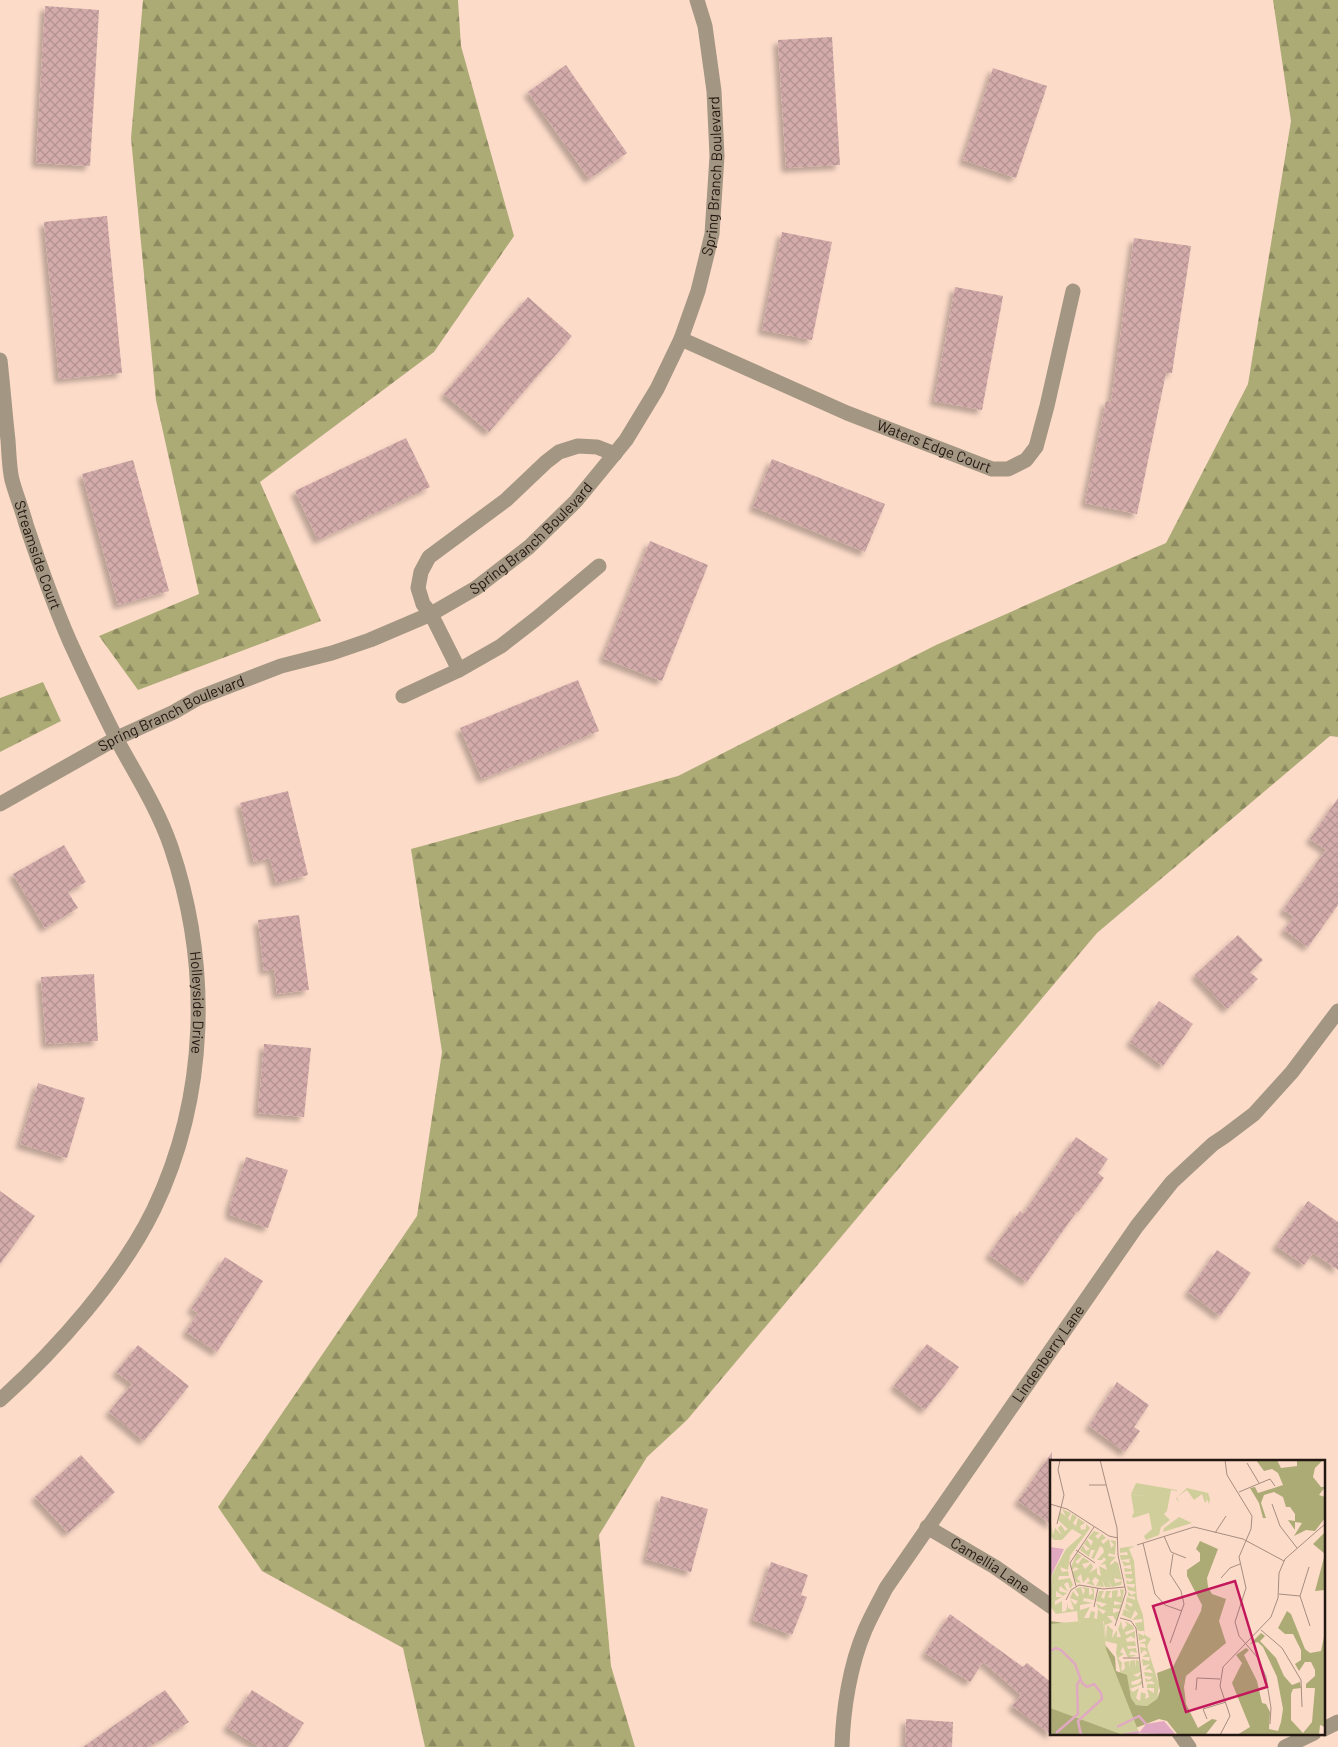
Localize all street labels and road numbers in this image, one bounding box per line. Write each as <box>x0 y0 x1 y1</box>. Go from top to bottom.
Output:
street label: Spring Branch Boulevard <box>697 96 725 257</box>
street label: Waters Edge Court <box>874 415 994 476</box>
street label: Spring Branch Boulevard <box>466 478 596 598</box>
street label: Streamside Court <box>11 498 66 612</box>
street label: Spring Branch Boulevard <box>94 671 247 755</box>
street label: Holleyside Drive <box>187 950 208 1055</box>
street label: Lindenberry Lane <box>1008 1301 1088 1405</box>
street label: Camellia Lane <box>948 1533 1034 1597</box>

